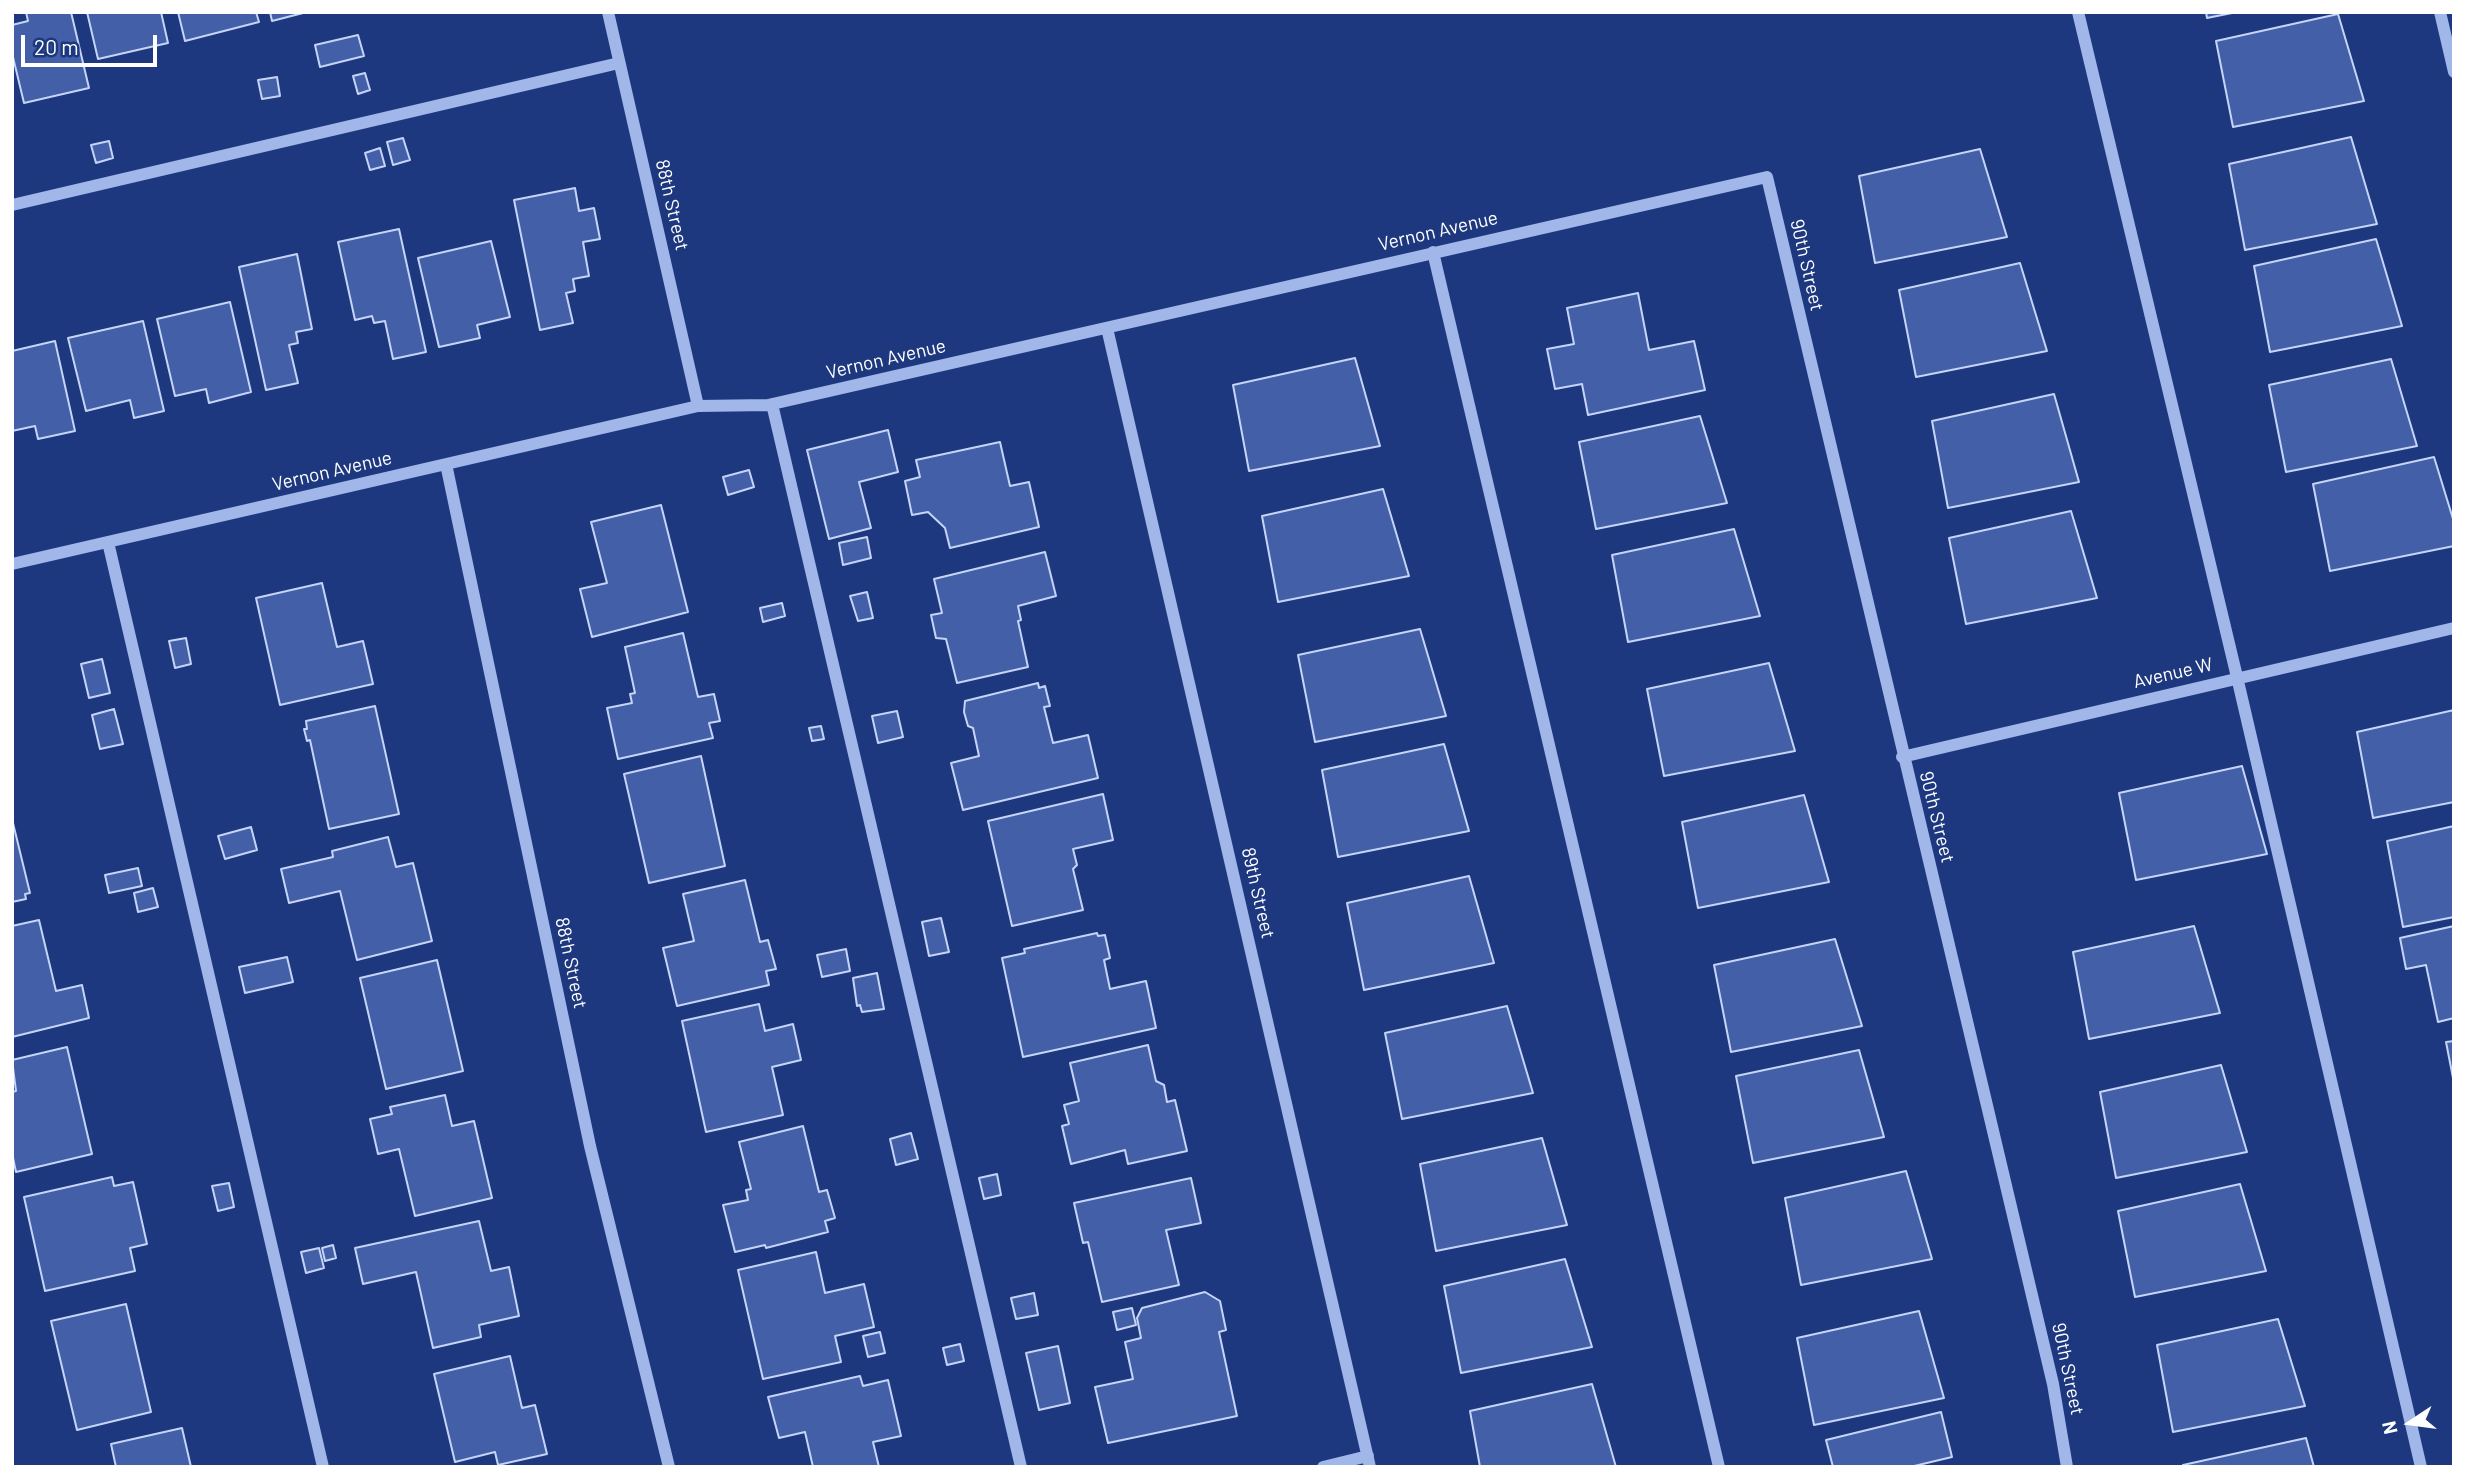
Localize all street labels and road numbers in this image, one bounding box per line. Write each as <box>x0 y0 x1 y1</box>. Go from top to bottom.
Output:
street label: 88th Street <box>650 157 694 253</box>
street label: Vernon Avenue <box>1376 206 1500 256</box>
street label: 90th Street <box>1785 217 1829 313</box>
street label: Vernon Avenue <box>824 334 948 384</box>
street label: Vernon Avenue <box>270 446 394 496</box>
street label: Avenue W <box>2131 653 2215 693</box>
street label: 90th Street <box>1915 769 1959 865</box>
street label: 89th Street <box>1236 845 1280 941</box>
street label: 88th Street <box>550 915 592 1011</box>
street label: 90th Street <box>2047 1321 2089 1417</box>

